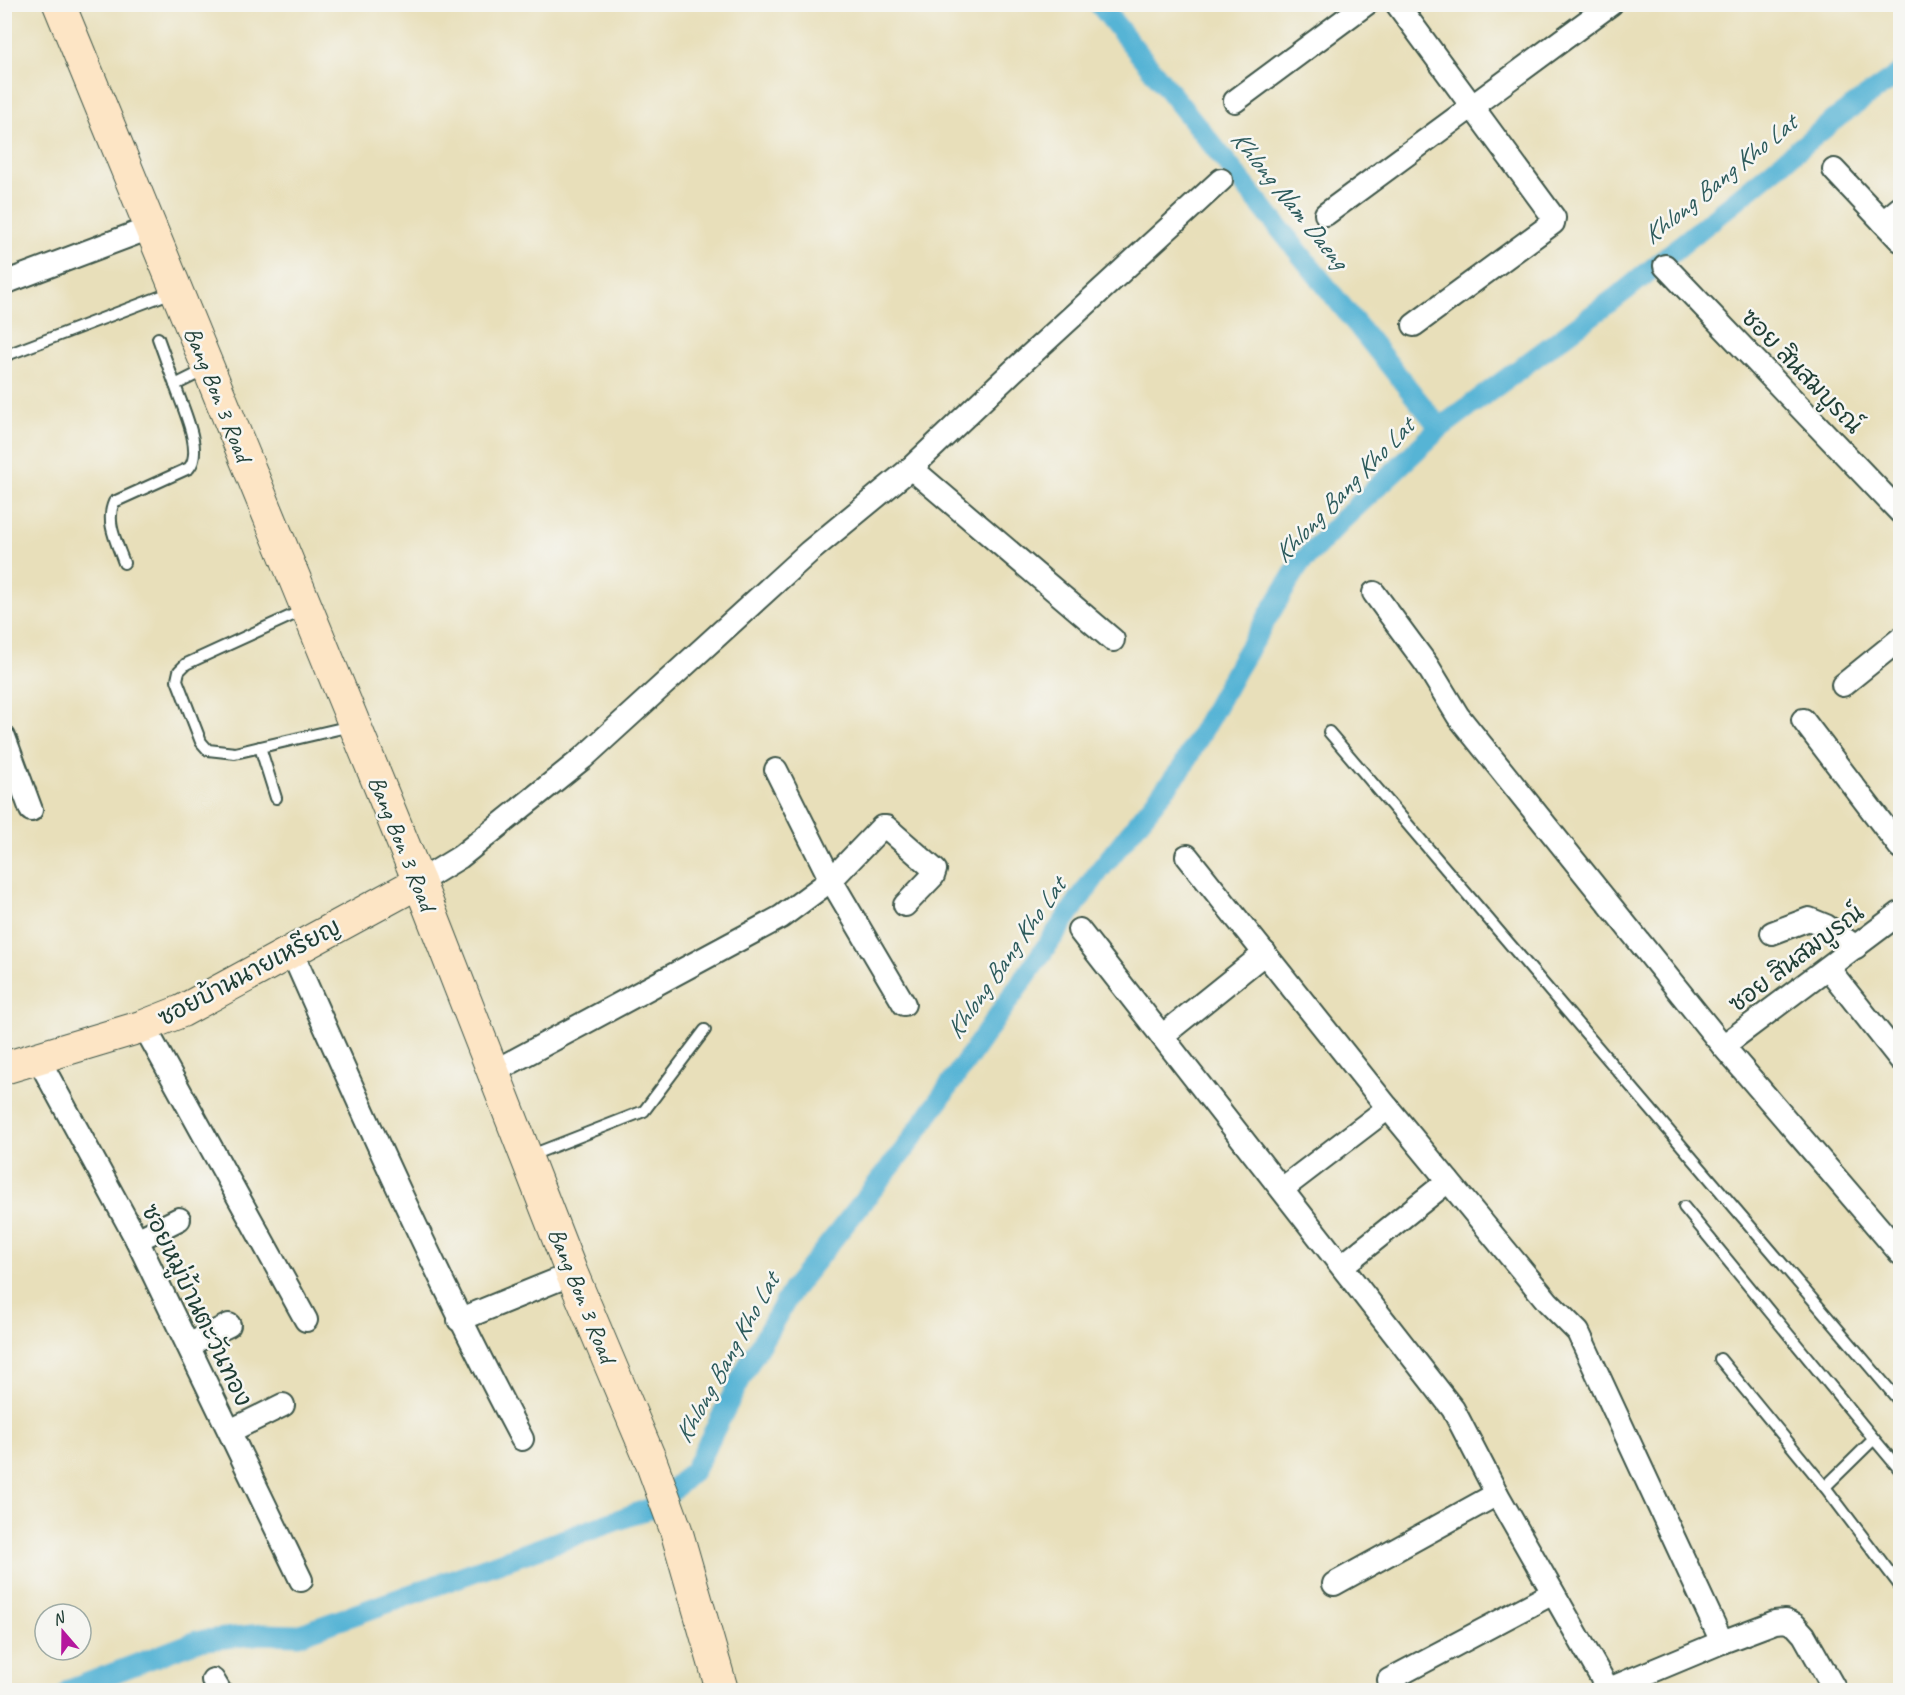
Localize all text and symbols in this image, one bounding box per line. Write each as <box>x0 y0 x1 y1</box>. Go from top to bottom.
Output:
water label: Khlong Bang Kho Lat <box>1636 104 1807 252</box>
water label: Khlong Nam Daeng <box>1224 123 1358 278</box>
street label: ซอย สินสมบูรณ์ <box>1733 302 1870 442</box>
street label: Bang Bon 3 Road <box>177 322 260 469</box>
water label: Khlong Bang Kho Lat <box>1266 407 1425 570</box>
street label: Bang Bon 3 Road <box>361 771 444 918</box>
water label: Khlong Bang Kho Lat <box>938 867 1076 1045</box>
street label: ซอย สินสมบูรณ์ <box>1722 896 1872 1021</box>
street label: ซอยบ้านนายเหรียญ <box>153 911 345 1033</box>
street label: ซอยหมู่บ้านตะวันทอง <box>132 1199 259 1412</box>
street label: Bang Bon 3 Road <box>541 1223 624 1370</box>
water label: Khlong Bang Kho Lat <box>666 1263 789 1449</box>
north arrow <box>33 1602 93 1662</box>
text: N <box>50 1607 69 1630</box>

